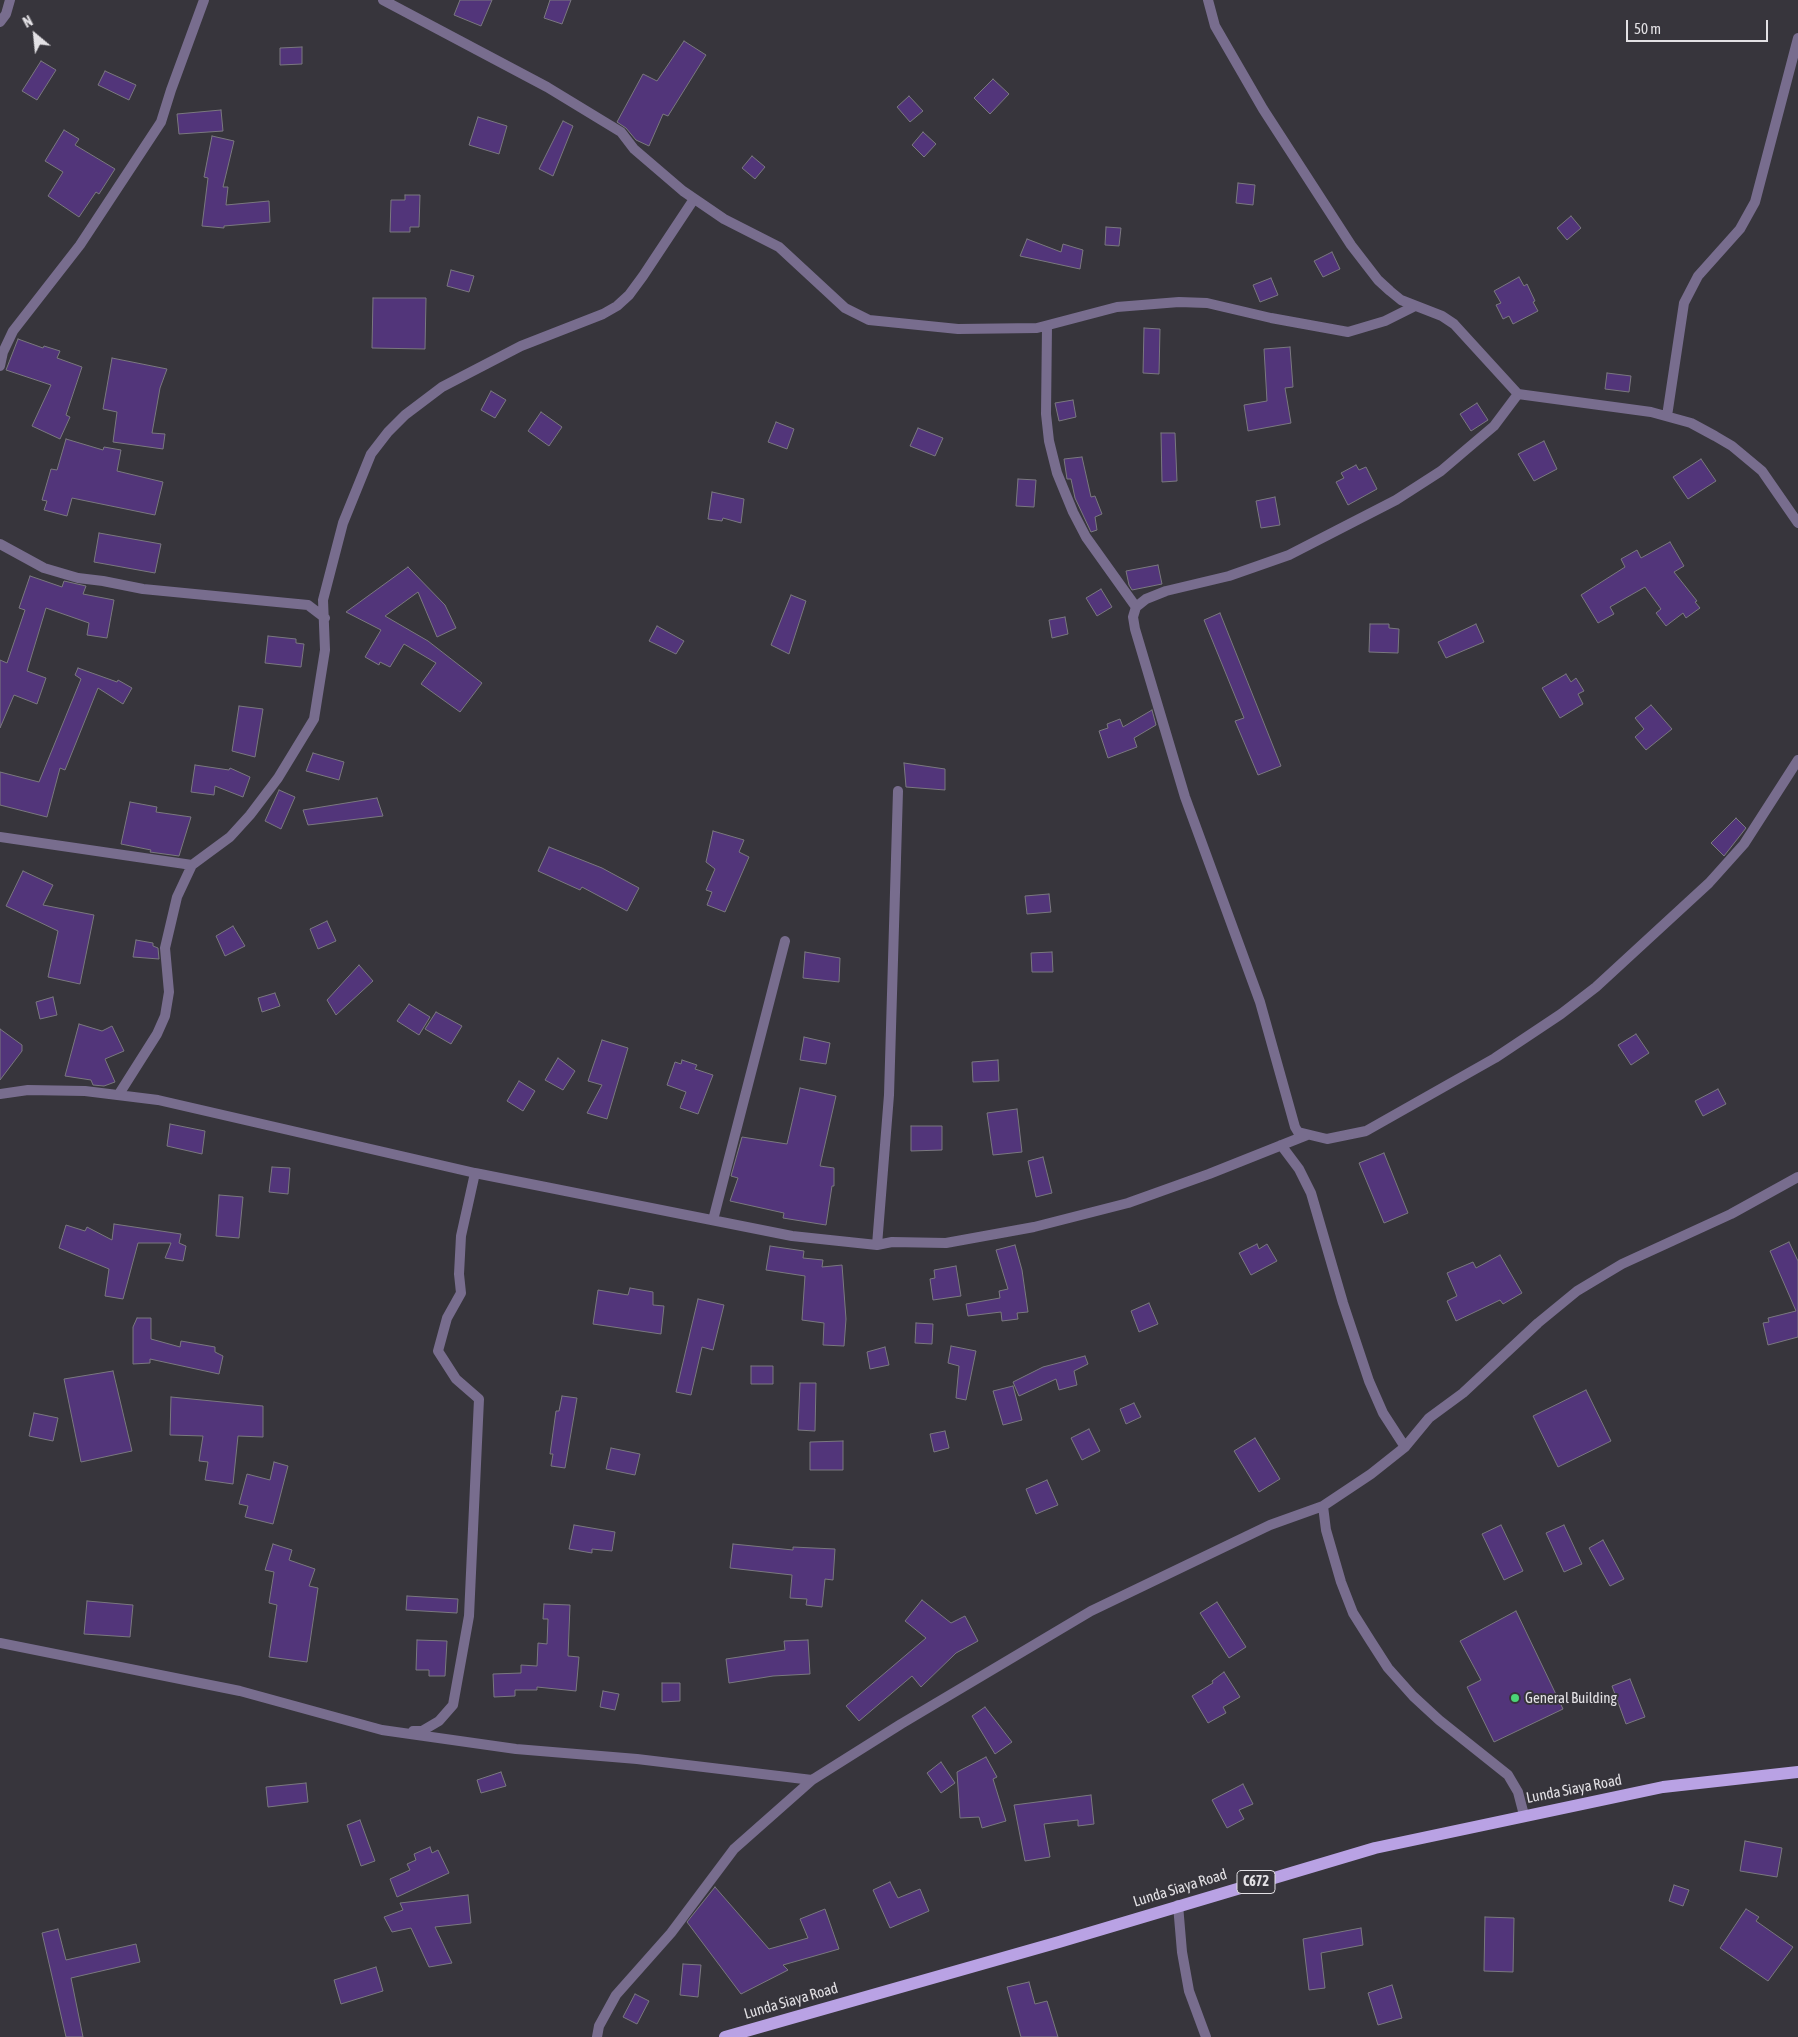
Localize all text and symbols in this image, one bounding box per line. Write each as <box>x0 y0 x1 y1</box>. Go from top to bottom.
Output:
north arrow <box>10 10 60 60</box>
scale bar <box>1628 10 1770 42</box>
text: N <box>21 13 35 31</box>
text: 50 m <box>1634 20 1661 37</box>
place label: General Building <box>1525 1689 1617 1707</box>
marker: General Building <box>1509 1692 1521 1704</box>
street label: Lunda Siaya Road <box>1525 1771 1623 1807</box>
street label: Lunda Siaya Road <box>1131 1865 1229 1911</box>
road number: C672 <box>1237 1870 1275 1894</box>
street label: Lunda Siaya Road <box>742 1979 840 2023</box>

